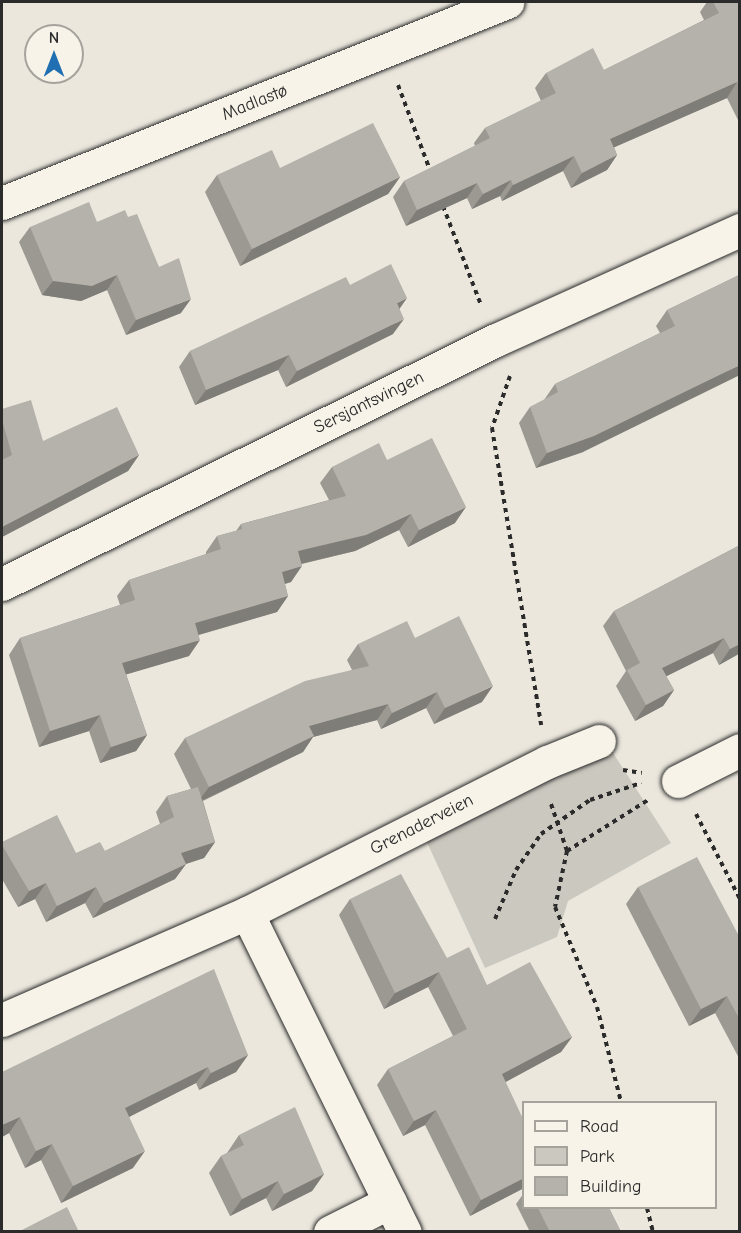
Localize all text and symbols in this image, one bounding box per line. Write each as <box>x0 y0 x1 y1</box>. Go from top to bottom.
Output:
north arrow <box>24 24 84 84</box>
text: N <box>49 29 59 47</box>
street label: Madlastø <box>219 80 291 126</box>
street label: Sersjantsvingen <box>310 367 428 439</box>
street label: Grenaderveien <box>367 790 477 860</box>
legend <box>522 1101 717 1209</box>
text: Road <box>580 1116 619 1137</box>
text: Park <box>580 1146 614 1167</box>
text: Building <box>580 1176 642 1197</box>

